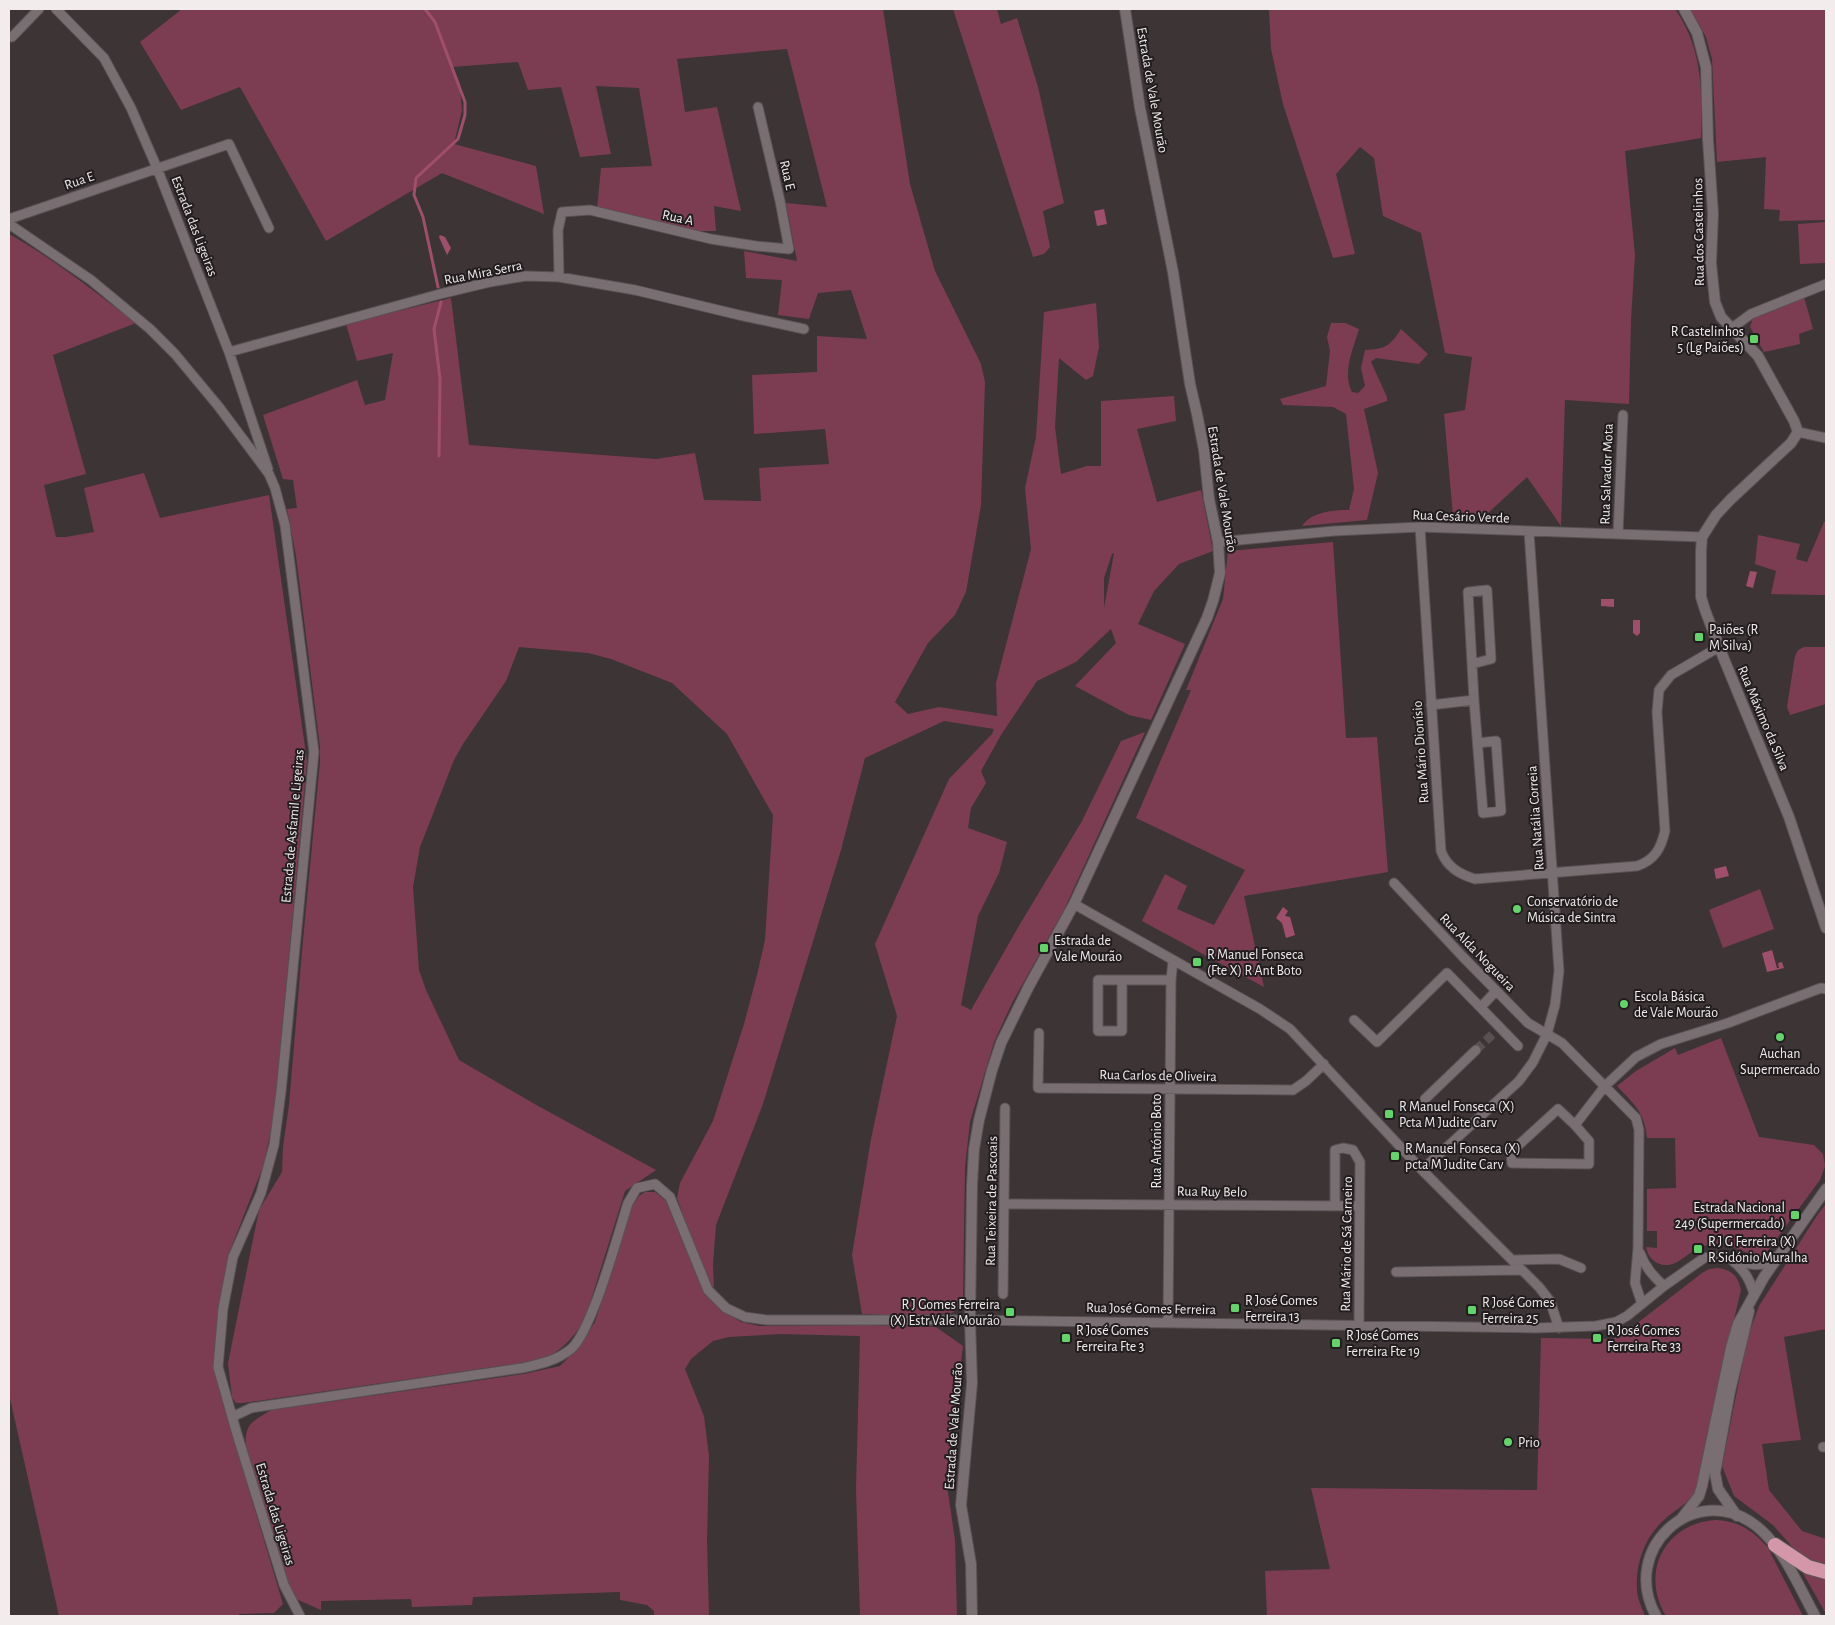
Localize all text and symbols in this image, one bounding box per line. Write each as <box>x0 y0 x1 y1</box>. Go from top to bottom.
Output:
street label: Estrada de Vale Mourão <box>1134 26 1170 154</box>
street label: Rua E <box>777 159 797 192</box>
street label: Rua E <box>63 169 96 192</box>
street label: Estrada das Ligeiras <box>168 174 220 279</box>
street label: Rua dos Castelinhos <box>1691 178 1707 286</box>
street label: Rua A <box>661 208 695 228</box>
street label: Rua Mira Serra <box>443 258 524 287</box>
place label: R Castelinhos 5 (Lg Paiões) <box>1671 325 1744 355</box>
marker: R Castelinhos 5 (Lg Paiões) <box>1748 333 1760 345</box>
street label: Rua Salvador Mota <box>1598 423 1616 525</box>
street label: Estrada de Vale Mourão <box>1205 425 1239 553</box>
street label: Rua Cesário Verde <box>1412 508 1510 526</box>
place label: Paiões (R M Silva) <box>1709 623 1759 653</box>
marker: Paiões (R M Silva) <box>1693 631 1705 643</box>
street label: Rua Máximo da Silva <box>1735 664 1792 773</box>
street label: Rua Mário Dionísio <box>1410 700 1432 804</box>
street label: Estrada de Asfamil e Ligeiras <box>279 749 307 903</box>
street label: Rua Natália Correia <box>1525 765 1547 871</box>
place label: Conservatório de Música de Sintra <box>1527 895 1618 925</box>
marker: Conservatório de Música de Sintra <box>1511 903 1523 915</box>
street label: Rua Alda Nogueira <box>1437 911 1518 995</box>
place label: Estrada de Vale Mourão <box>1054 934 1122 964</box>
marker: Estrada de Vale Mourão <box>1038 942 1050 954</box>
place label: R Manuel Fonseca (Fte X) R Ant Boto <box>1207 948 1304 978</box>
marker: R Manuel Fonseca (Fte X) R Ant Boto <box>1191 956 1203 968</box>
place label: Escola Básica de Vale Mourão <box>1634 990 1718 1020</box>
marker: Escola Básica de Vale Mourão <box>1618 998 1630 1010</box>
marker: Auchan Supermercado <box>1774 1031 1786 1043</box>
place label: Auchan Supermercado <box>1740 1047 1820 1077</box>
street label: Rua Carlos de Oliveira <box>1099 1068 1217 1084</box>
street label: Rua António Boto <box>1150 1093 1164 1188</box>
place label: R Manuel Fonseca (X) Pcta M Judite Carv <box>1399 1100 1515 1130</box>
marker: R Manuel Fonseca (X) Pcta M Judite Carv <box>1383 1108 1395 1120</box>
street label: Rua Teixeira de Pascoais <box>984 1136 1000 1266</box>
place label: R Manuel Fonseca (X) pcta M Judite Carv <box>1405 1142 1521 1172</box>
marker: R Manuel Fonseca (X) pcta M Judite Carv <box>1389 1150 1401 1162</box>
street label: Rua Mário de Sá Carneiro <box>1339 1176 1355 1312</box>
street label: Rua Ruy Belo <box>1177 1184 1247 1200</box>
place label: Estrada Nacional 249 (Supermercado) <box>1675 1201 1785 1231</box>
marker: Estrada Nacional 249 (Supermercado) <box>1789 1209 1801 1221</box>
place label: R J G Ferreira (X) R Sidónio Muralha <box>1708 1235 1808 1265</box>
marker: R J G Ferreira (X) R Sidónio Muralha <box>1692 1243 1704 1255</box>
place label: R José Gomes Ferreira 13 <box>1245 1294 1318 1324</box>
place label: R José Gomes Ferreira 25 <box>1482 1296 1555 1326</box>
place label: R J Gomes Ferreira (X) Estr Vale Mourão <box>890 1298 1001 1328</box>
street label: Rua José Gomes Ferreira <box>1086 1301 1217 1317</box>
marker: R José Gomes Ferreira 13 <box>1229 1302 1241 1314</box>
marker: R José Gomes Ferreira 25 <box>1466 1304 1478 1316</box>
marker: R J Gomes Ferreira (X) Estr Vale Mourão <box>1004 1306 1016 1318</box>
place label: R José Gomes Ferreira Fte 3 <box>1076 1324 1149 1354</box>
place label: R José Gomes Ferreira Fte 33 <box>1607 1324 1681 1354</box>
place label: R José Gomes Ferreira Fte 19 <box>1346 1329 1420 1359</box>
marker: R José Gomes Ferreira Fte 3 <box>1060 1332 1072 1344</box>
marker: R José Gomes Ferreira Fte 33 <box>1591 1332 1603 1344</box>
marker: R José Gomes Ferreira Fte 19 <box>1330 1337 1342 1349</box>
street label: Estrada de Vale Mourão <box>943 1362 965 1490</box>
marker: Prio <box>1502 1436 1514 1448</box>
place label: Prio <box>1518 1436 1540 1450</box>
street label: Estrada das Ligeiras <box>253 1461 297 1567</box>

